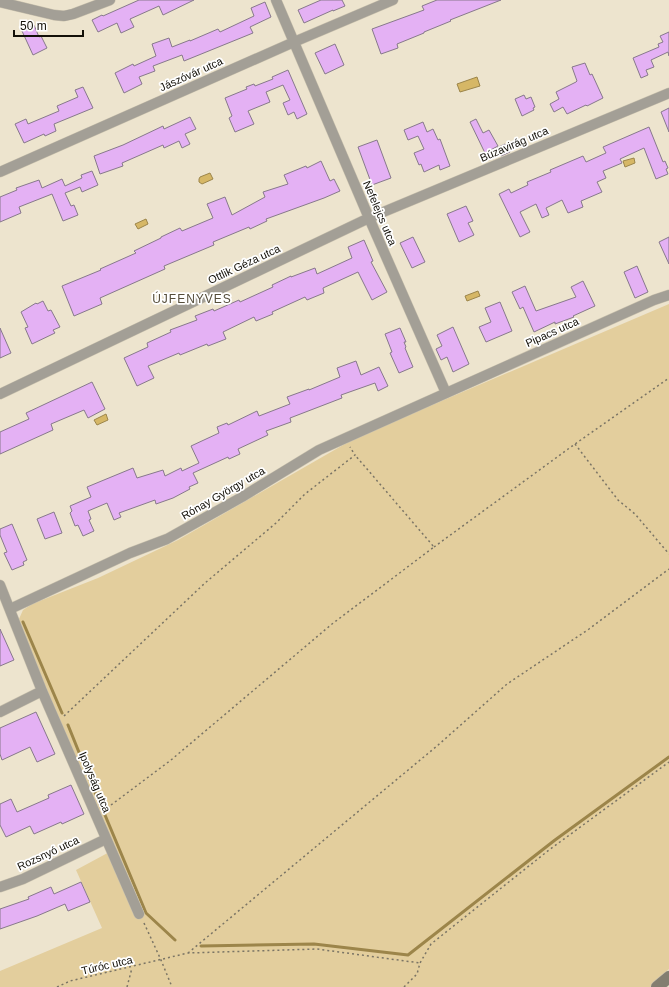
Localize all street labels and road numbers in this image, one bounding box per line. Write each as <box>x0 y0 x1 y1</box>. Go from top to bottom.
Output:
street label: Jászóvár utca <box>158 54 225 93</box>
street label: Búzavirág utca <box>478 124 551 164</box>
street label: Nefelejcs utca <box>361 179 399 248</box>
street label: Ottlik Géza utca <box>206 242 283 286</box>
street label: Pipacs utca <box>524 315 581 349</box>
street label: Rónay György utca <box>179 464 268 522</box>
street label: Ipolyság utca <box>77 750 114 815</box>
street label: Rozsnyó utca <box>15 833 82 873</box>
street label: Túróc utca <box>80 953 135 977</box>

